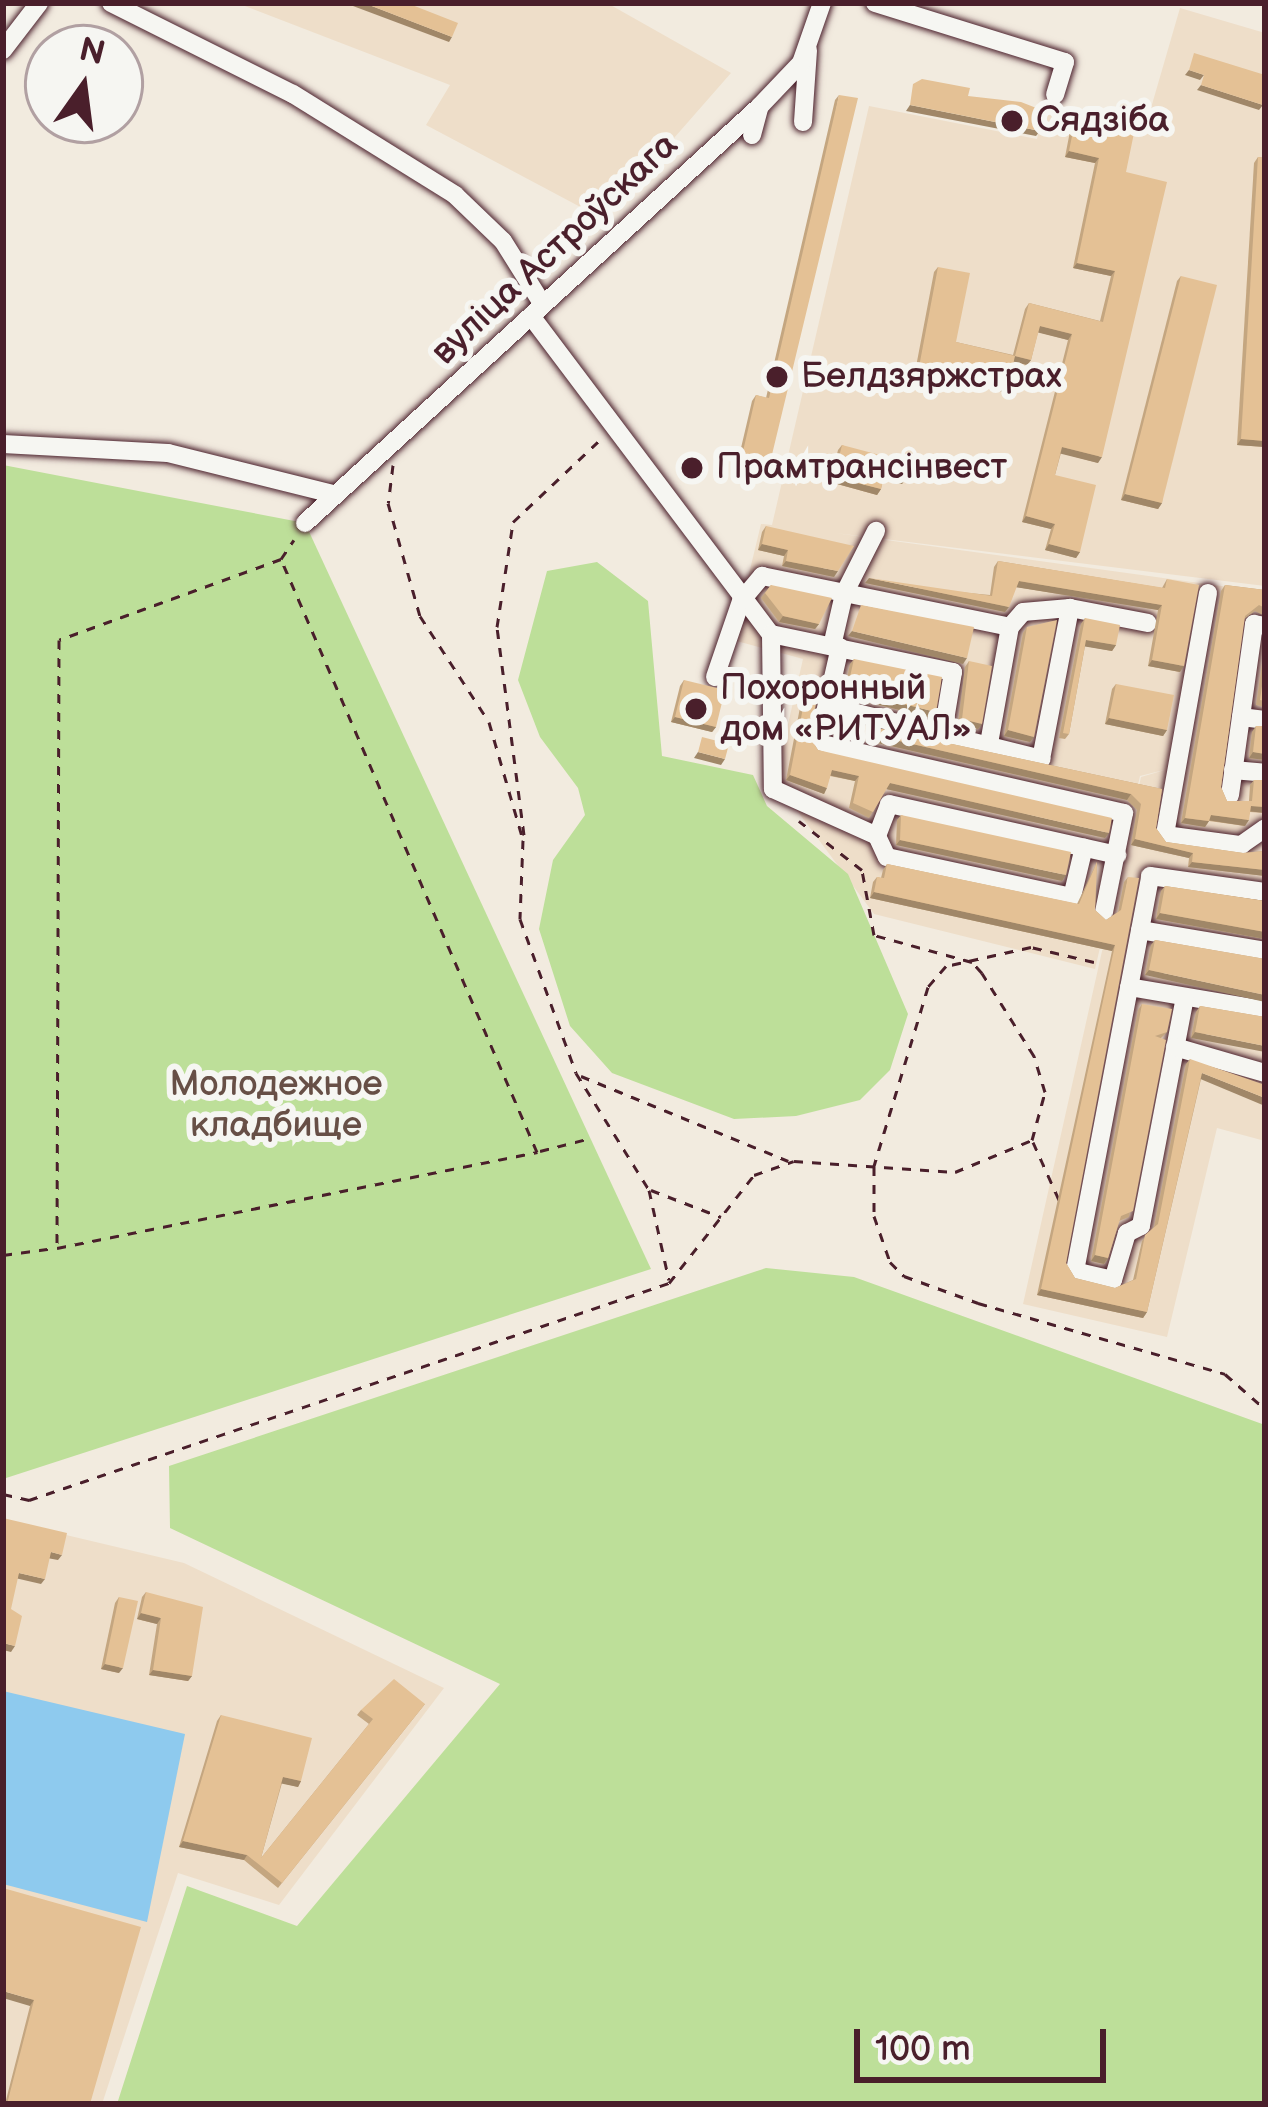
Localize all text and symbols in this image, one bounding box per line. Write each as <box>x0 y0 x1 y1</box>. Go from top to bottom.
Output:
north arrow <box>24 24 144 144</box>
text: N <box>75 30 109 74</box>
place label: Сядзіба <box>1036 99 1169 143</box>
marker: Сядзіба <box>999 108 1025 134</box>
street label: вуліца Астроўскага <box>423 124 687 374</box>
place label: Белдзяржстрах <box>801 355 1062 399</box>
marker: Белдзяржстрах <box>764 364 790 390</box>
place label: Прамтрансінвест <box>716 446 1007 490</box>
marker: Прамтрансінвест <box>679 455 705 481</box>
place label: Похоронный дом «РИТУАЛ» <box>720 666 972 751</box>
marker: Похоронный дом «РИТУАЛ» <box>683 696 709 722</box>
park label: Молодежное кладбище <box>170 1062 382 1147</box>
scale bar <box>860 2005 1112 2079</box>
text: 100 m <box>875 2028 971 2071</box>

